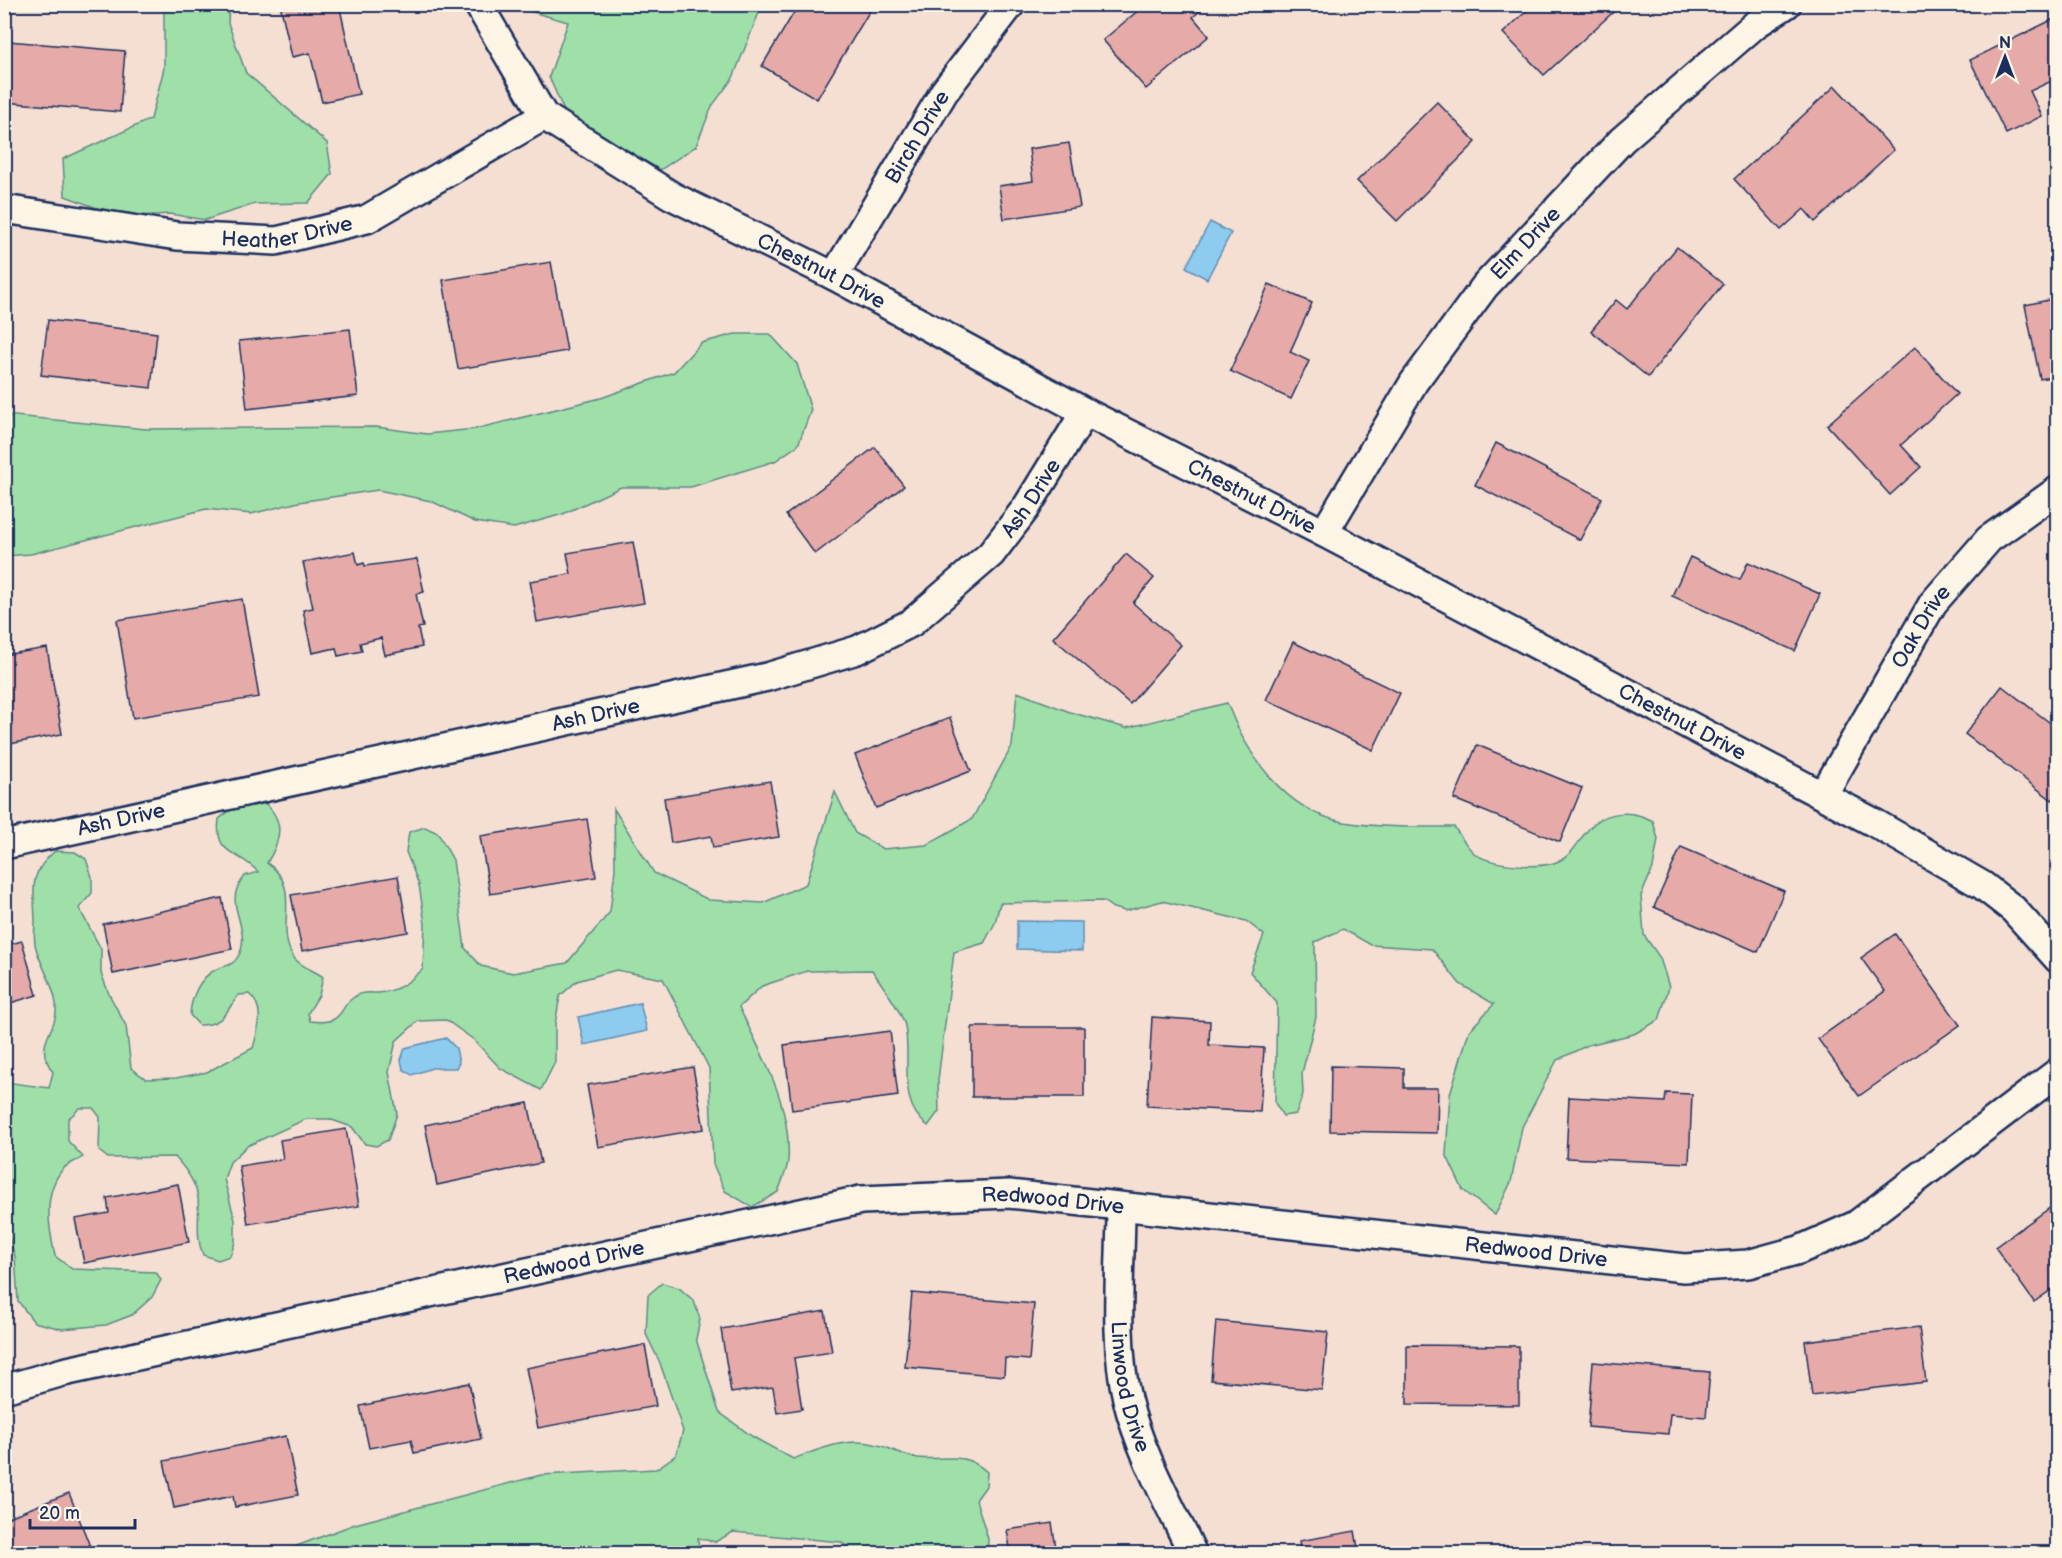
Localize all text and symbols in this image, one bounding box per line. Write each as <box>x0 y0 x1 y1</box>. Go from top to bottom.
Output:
north arrow <box>1975 27 2035 87</box>
text: N <box>1999 34 2011 53</box>
street label: Birch Drive <box>880 86 955 188</box>
street label: Elm Drive <box>1485 202 1566 285</box>
street label: Heather Drive <box>221 211 355 254</box>
street label: Chestnut Drive <box>753 228 890 314</box>
street label: Ash Drive <box>996 454 1066 543</box>
street label: Chestnut Drive <box>1183 454 1320 540</box>
street label: Oak Drive <box>1886 580 1956 673</box>
street label: Chestnut Drive <box>1614 678 1750 766</box>
street label: Ash Drive <box>550 693 642 737</box>
street label: Ash Drive <box>75 798 168 841</box>
street label: Redwood Drive <box>981 1182 1126 1220</box>
street label: Redwood Drive <box>1463 1232 1609 1273</box>
street label: Redwood Drive <box>501 1235 647 1290</box>
street label: Linwood Drive <box>1106 1321 1155 1456</box>
scale bar <box>30 1492 135 1530</box>
text: 20 m <box>39 1503 80 1524</box>

